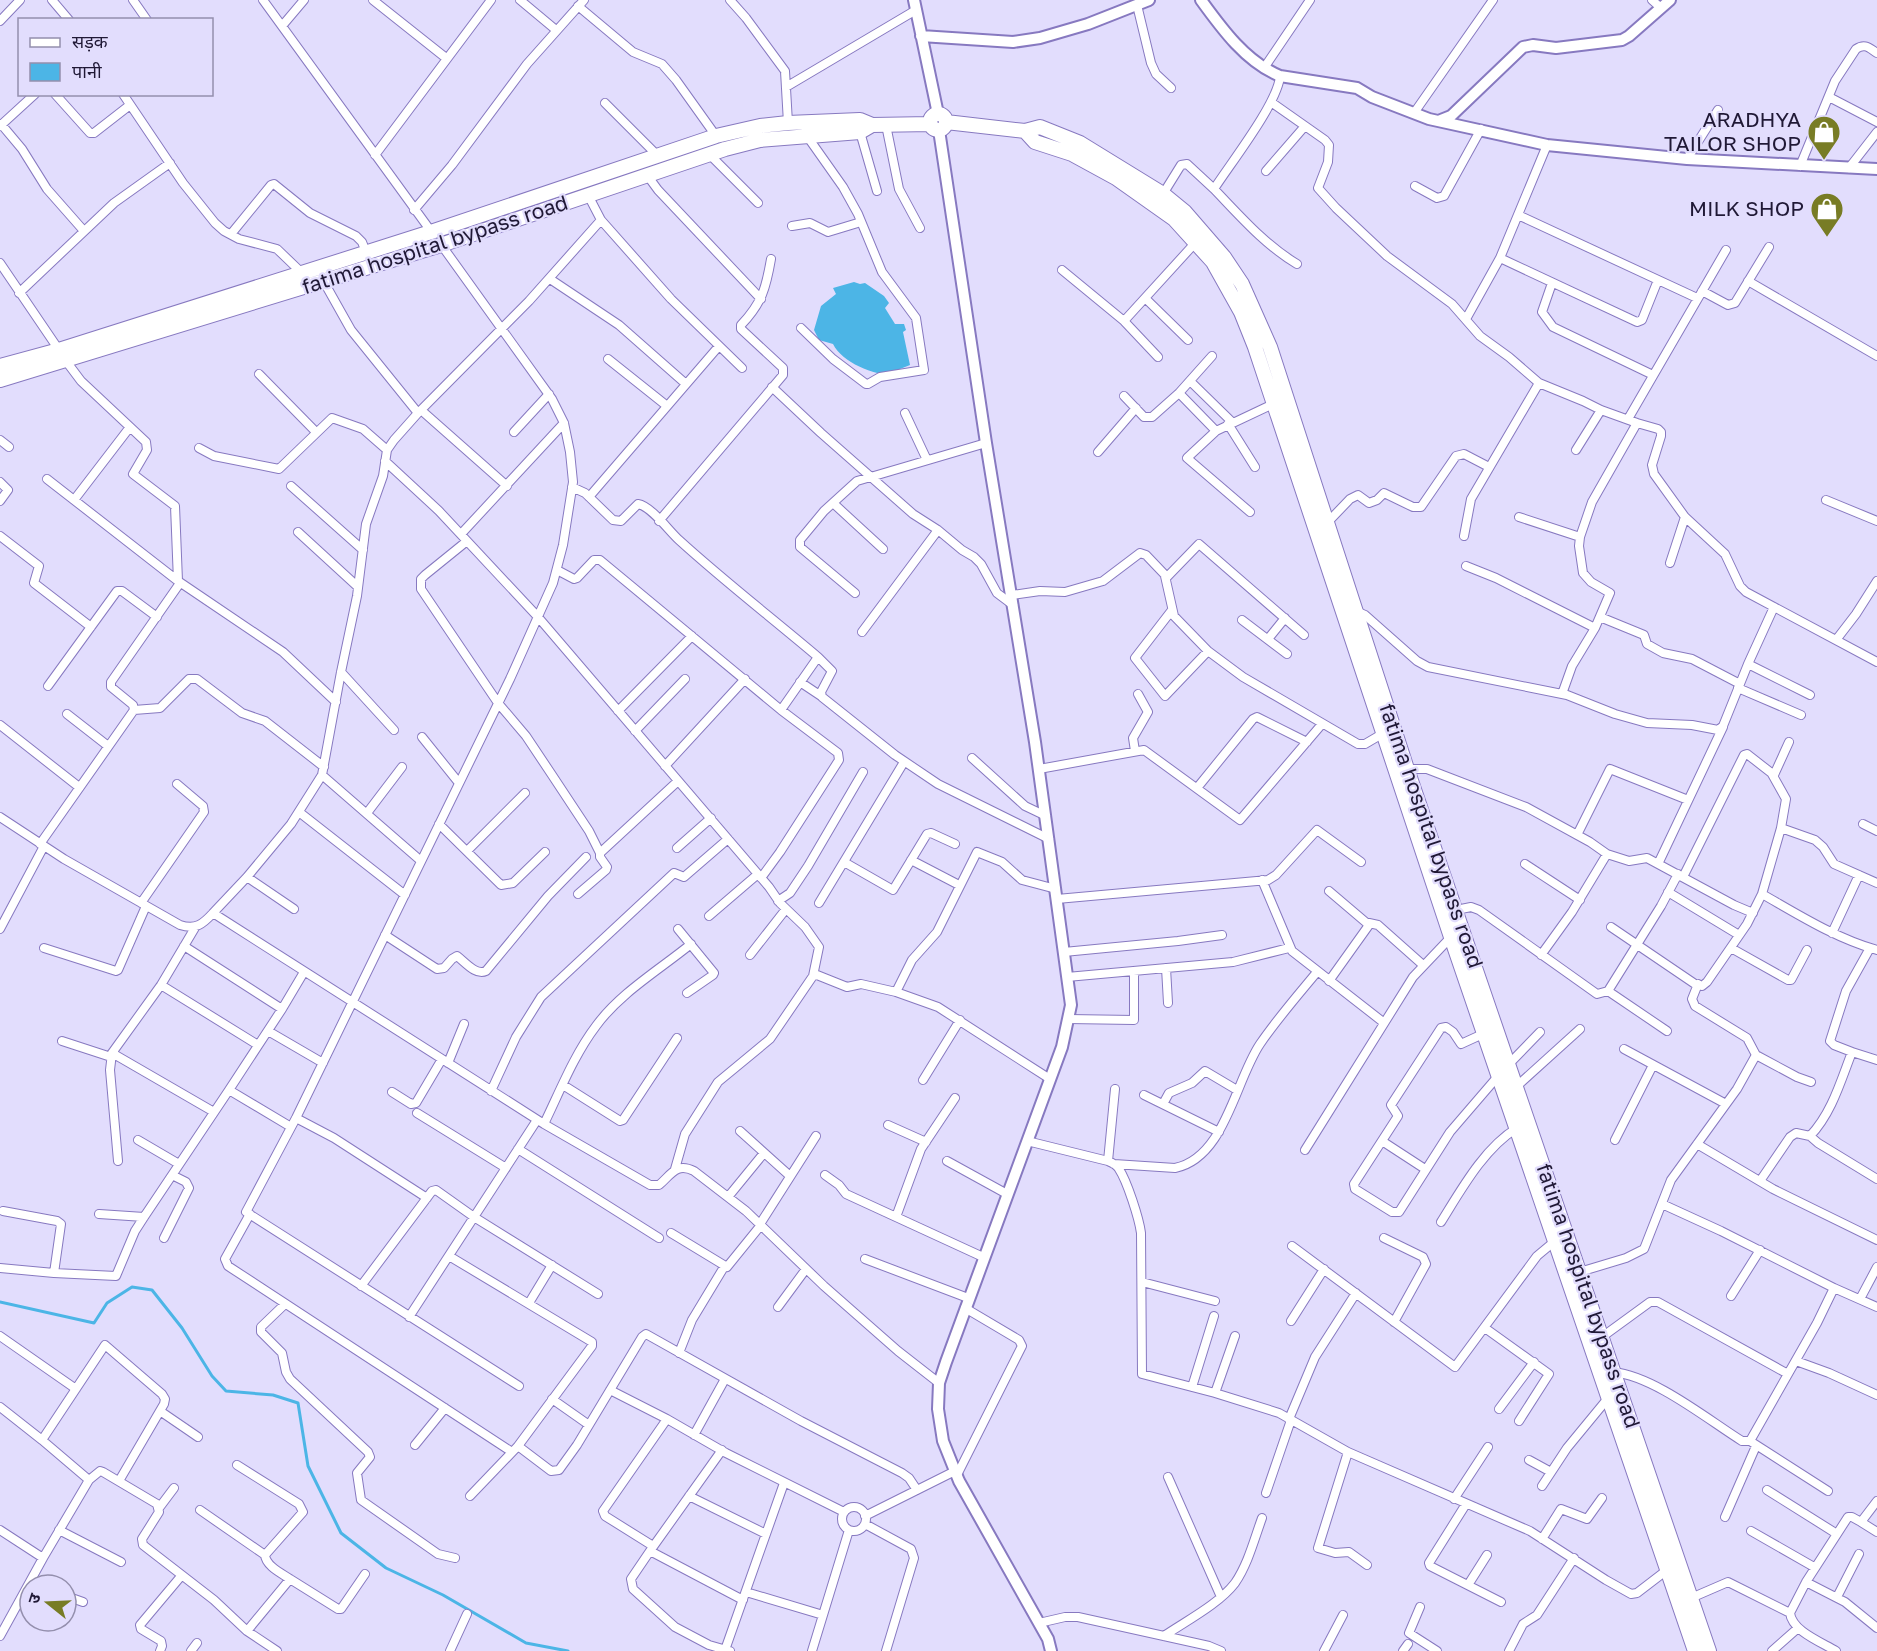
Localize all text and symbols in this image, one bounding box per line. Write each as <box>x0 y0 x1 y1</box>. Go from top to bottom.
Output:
legend <box>18 18 213 96</box>
text: सड़क <box>72 30 109 52</box>
text: पानी <box>72 60 102 82</box>
place label: ARADHYA TAILOR SHOP <box>1664 106 1801 156</box>
shop icon: ARADHYA TAILOR SHOP <box>1806 114 1842 161</box>
street label: fatima hospital bypass road <box>298 189 571 299</box>
shop icon: MILK SHOP <box>1809 191 1845 238</box>
place label: MILK SHOP <box>1689 195 1804 221</box>
street label: fatima hospital bypass road <box>1374 700 1489 971</box>
street label: fatima hospital bypass road <box>1531 1160 1646 1431</box>
north arrow <box>18 1573 78 1633</box>
text: उ <box>23 1590 45 1606</box>

